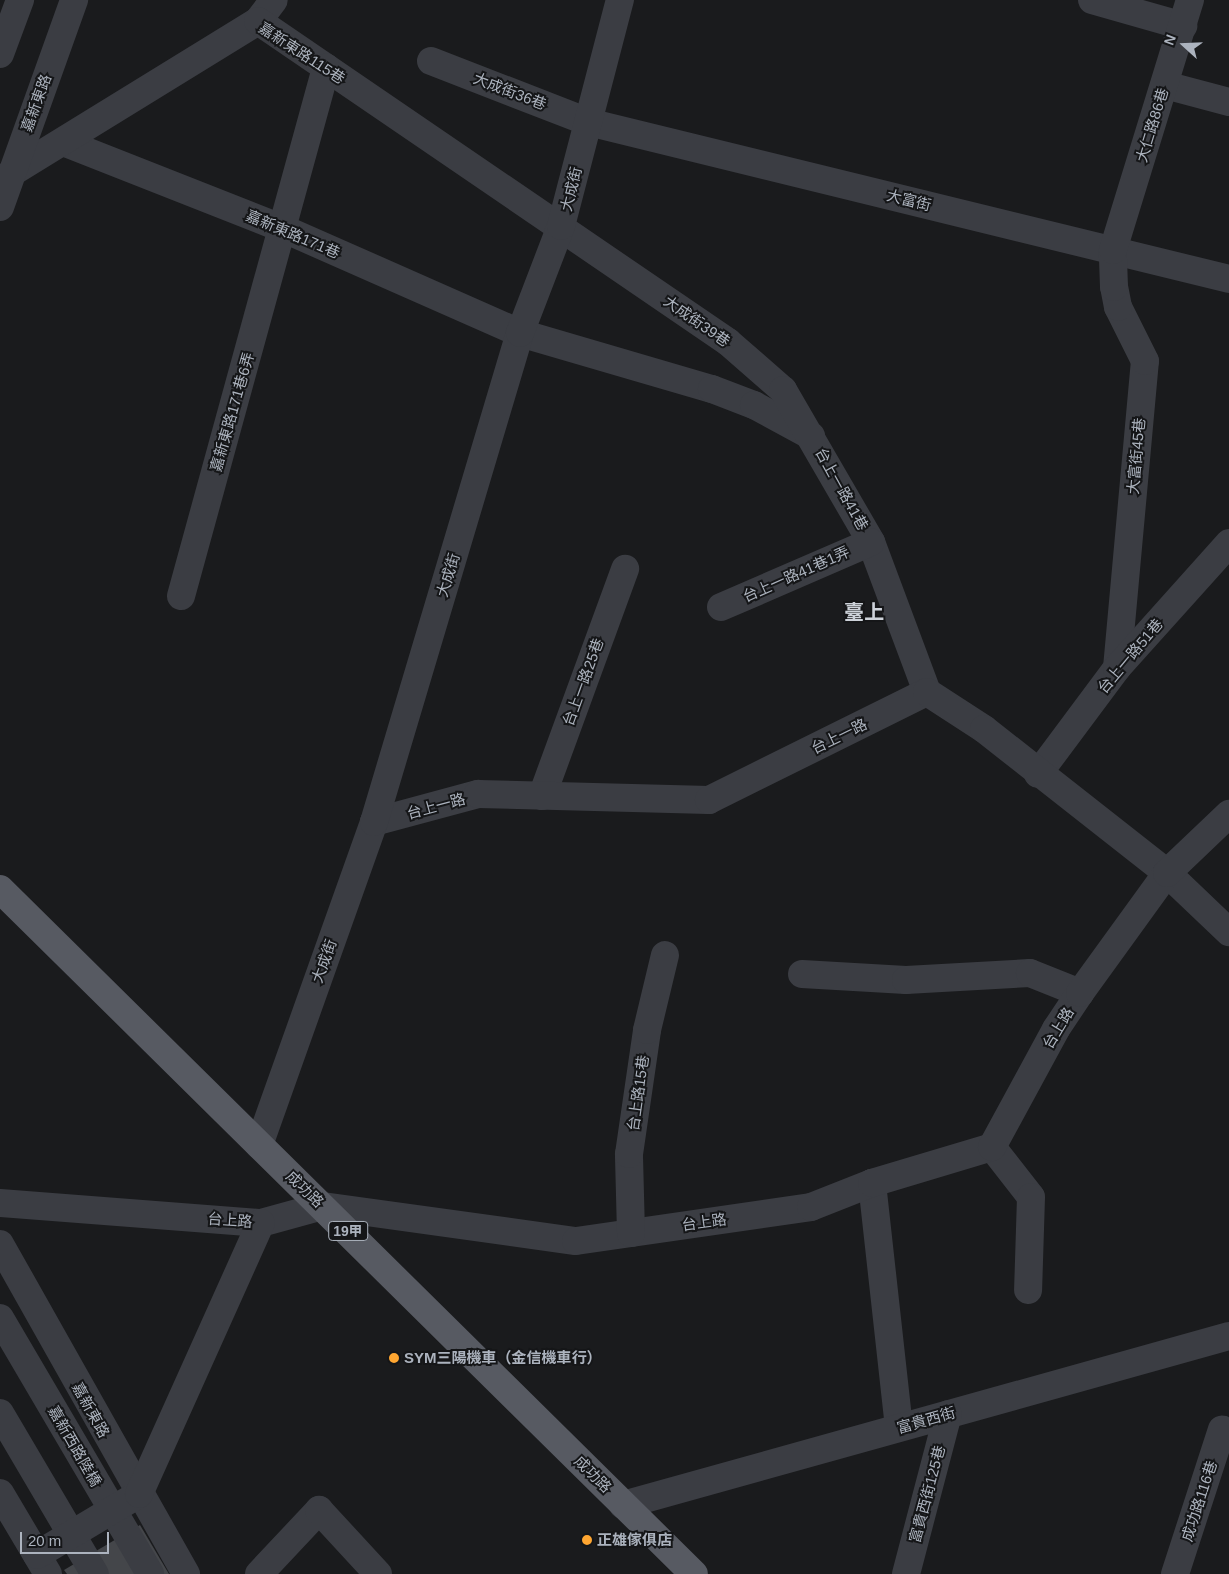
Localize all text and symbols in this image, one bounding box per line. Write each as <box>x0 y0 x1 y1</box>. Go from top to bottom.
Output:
street label: 嘉新東路115巷 <box>256 19 348 87</box>
north arrow <box>1159 20 1209 70</box>
text: N <box>1161 32 1179 47</box>
street label: 大成街36巷 <box>471 69 549 113</box>
street label: 嘉新東路 <box>17 72 55 134</box>
street label: 大仁路86巷 <box>1132 86 1172 164</box>
street label: 大成街 <box>557 165 585 213</box>
street label: 大富街 <box>885 186 933 214</box>
street label: 嘉新東路171巷 <box>243 206 343 262</box>
street label: 大成街39巷 <box>660 292 734 350</box>
street label: 嘉新東路171巷6弄 <box>206 350 258 474</box>
street label: 大富街45巷 <box>1124 417 1148 495</box>
street label: 台上一路41巷 <box>812 445 872 533</box>
street label: 台上一路41巷1弄 <box>740 542 852 606</box>
street label: 大成街 <box>433 551 463 599</box>
district label: 臺上 <box>844 600 884 624</box>
street label: 台上一路51巷 <box>1094 615 1166 697</box>
street label: 台上一路25巷 <box>559 636 607 728</box>
street label: 台上一路 <box>808 715 870 757</box>
street label: 台上一路 <box>405 790 467 822</box>
street label: 大成街 <box>308 937 340 985</box>
street label: 台上路 <box>1039 1004 1077 1052</box>
street label: 台上路15巷 <box>624 1054 652 1132</box>
street label: 成功路 <box>283 1167 327 1211</box>
street label: 台上路 <box>207 1209 253 1231</box>
street label: 台上路 <box>680 1210 728 1234</box>
road number: 19甲 <box>328 1220 368 1242</box>
place label: SYM三陽機車（金信機車行） <box>404 1349 602 1367</box>
marker: SYM三陽機車（金信機車行） <box>388 1352 400 1364</box>
street label: 嘉新東路 <box>69 1379 113 1441</box>
street label: 嘉新西路陸橋 <box>45 1403 105 1489</box>
street label: 富貴西街 <box>895 1403 957 1437</box>
street label: 富貴西街125巷 <box>905 1443 949 1545</box>
street label: 成功路 <box>571 1452 615 1496</box>
street label: 成功路116巷 <box>1177 1458 1221 1544</box>
scale bar <box>22 1522 111 1554</box>
place label: 正雄傢俱店 <box>597 1531 672 1549</box>
text: 20 m <box>28 1532 61 1549</box>
marker: 正雄傢俱店 <box>581 1534 593 1546</box>

